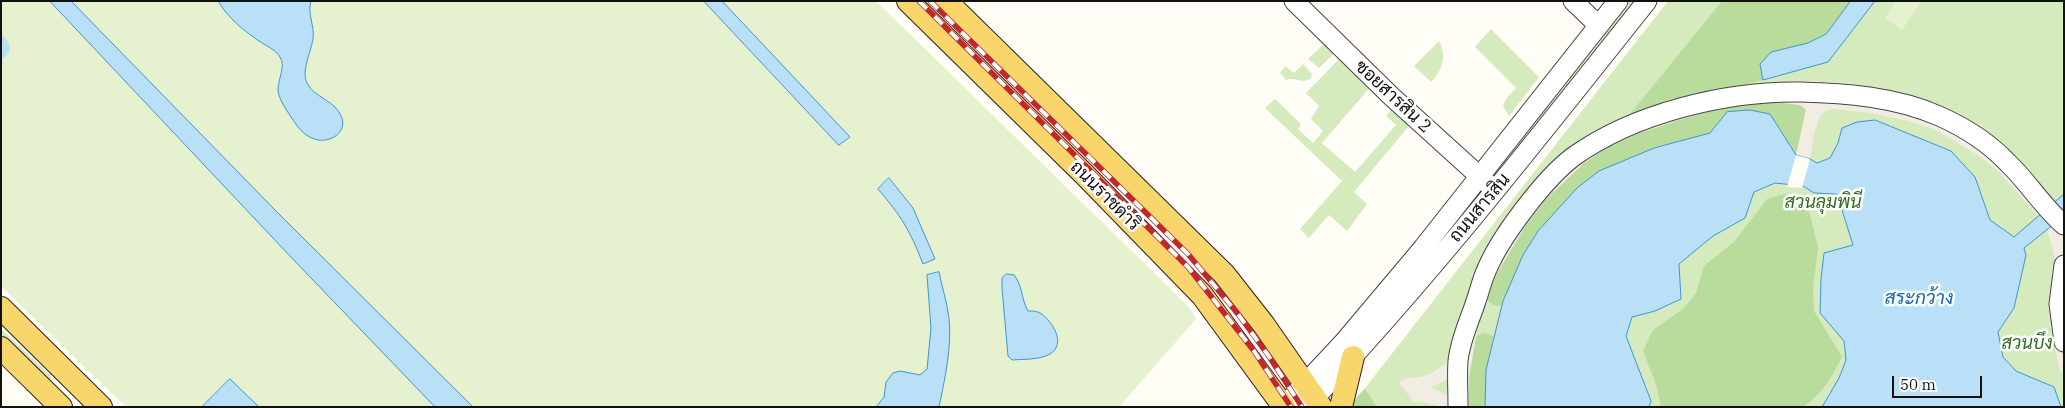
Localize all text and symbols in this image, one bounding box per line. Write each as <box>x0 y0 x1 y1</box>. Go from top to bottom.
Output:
street label: ซอยสารสิน 2 <box>1350 56 1436 138</box>
street label: ถนนราชดำริ <box>1066 157 1144 235</box>
street label: ถนนสารสิน <box>1445 169 1515 247</box>
park label: สวนลุมพินี <box>1784 192 1862 214</box>
water label: สระกว้าง <box>1885 288 1953 310</box>
park label: สวนบึง <box>2002 333 2052 355</box>
scale bar <box>1895 366 1985 398</box>
text: 50 m <box>1900 375 1936 394</box>

